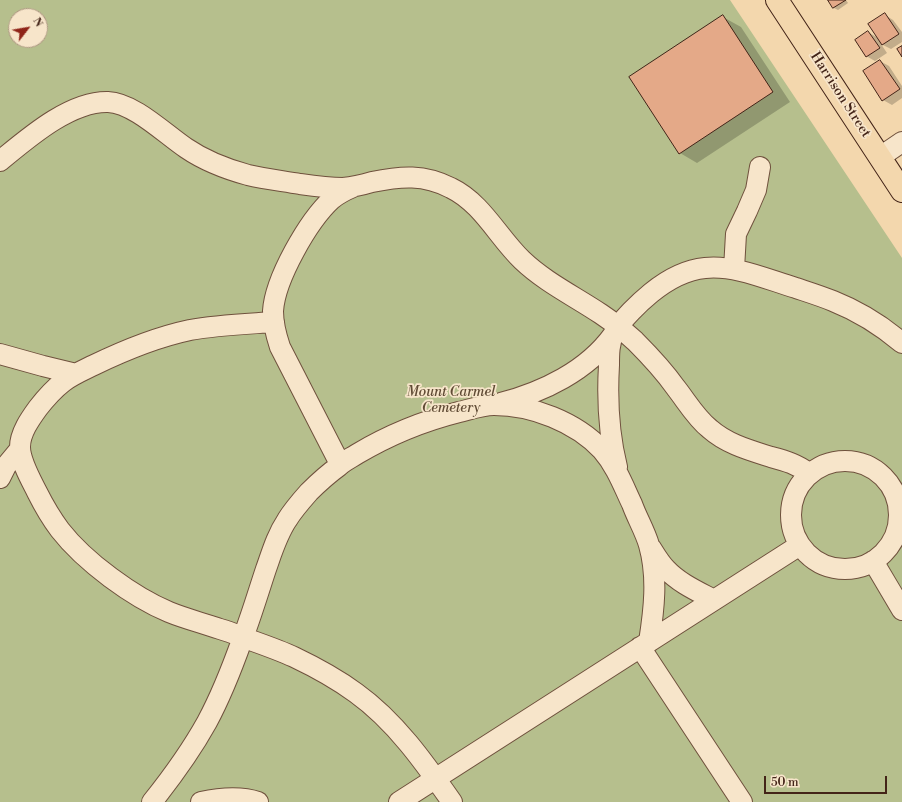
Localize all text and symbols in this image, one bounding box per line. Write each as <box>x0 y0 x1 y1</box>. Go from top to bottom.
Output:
north arrow <box>8 8 48 48</box>
text: N <box>29 15 46 30</box>
street label: Harrison Street <box>806 49 874 141</box>
park label: Mount Carmel Cemetery <box>406 385 496 418</box>
scale bar <box>766 768 889 794</box>
text: 50 m <box>771 775 799 790</box>

